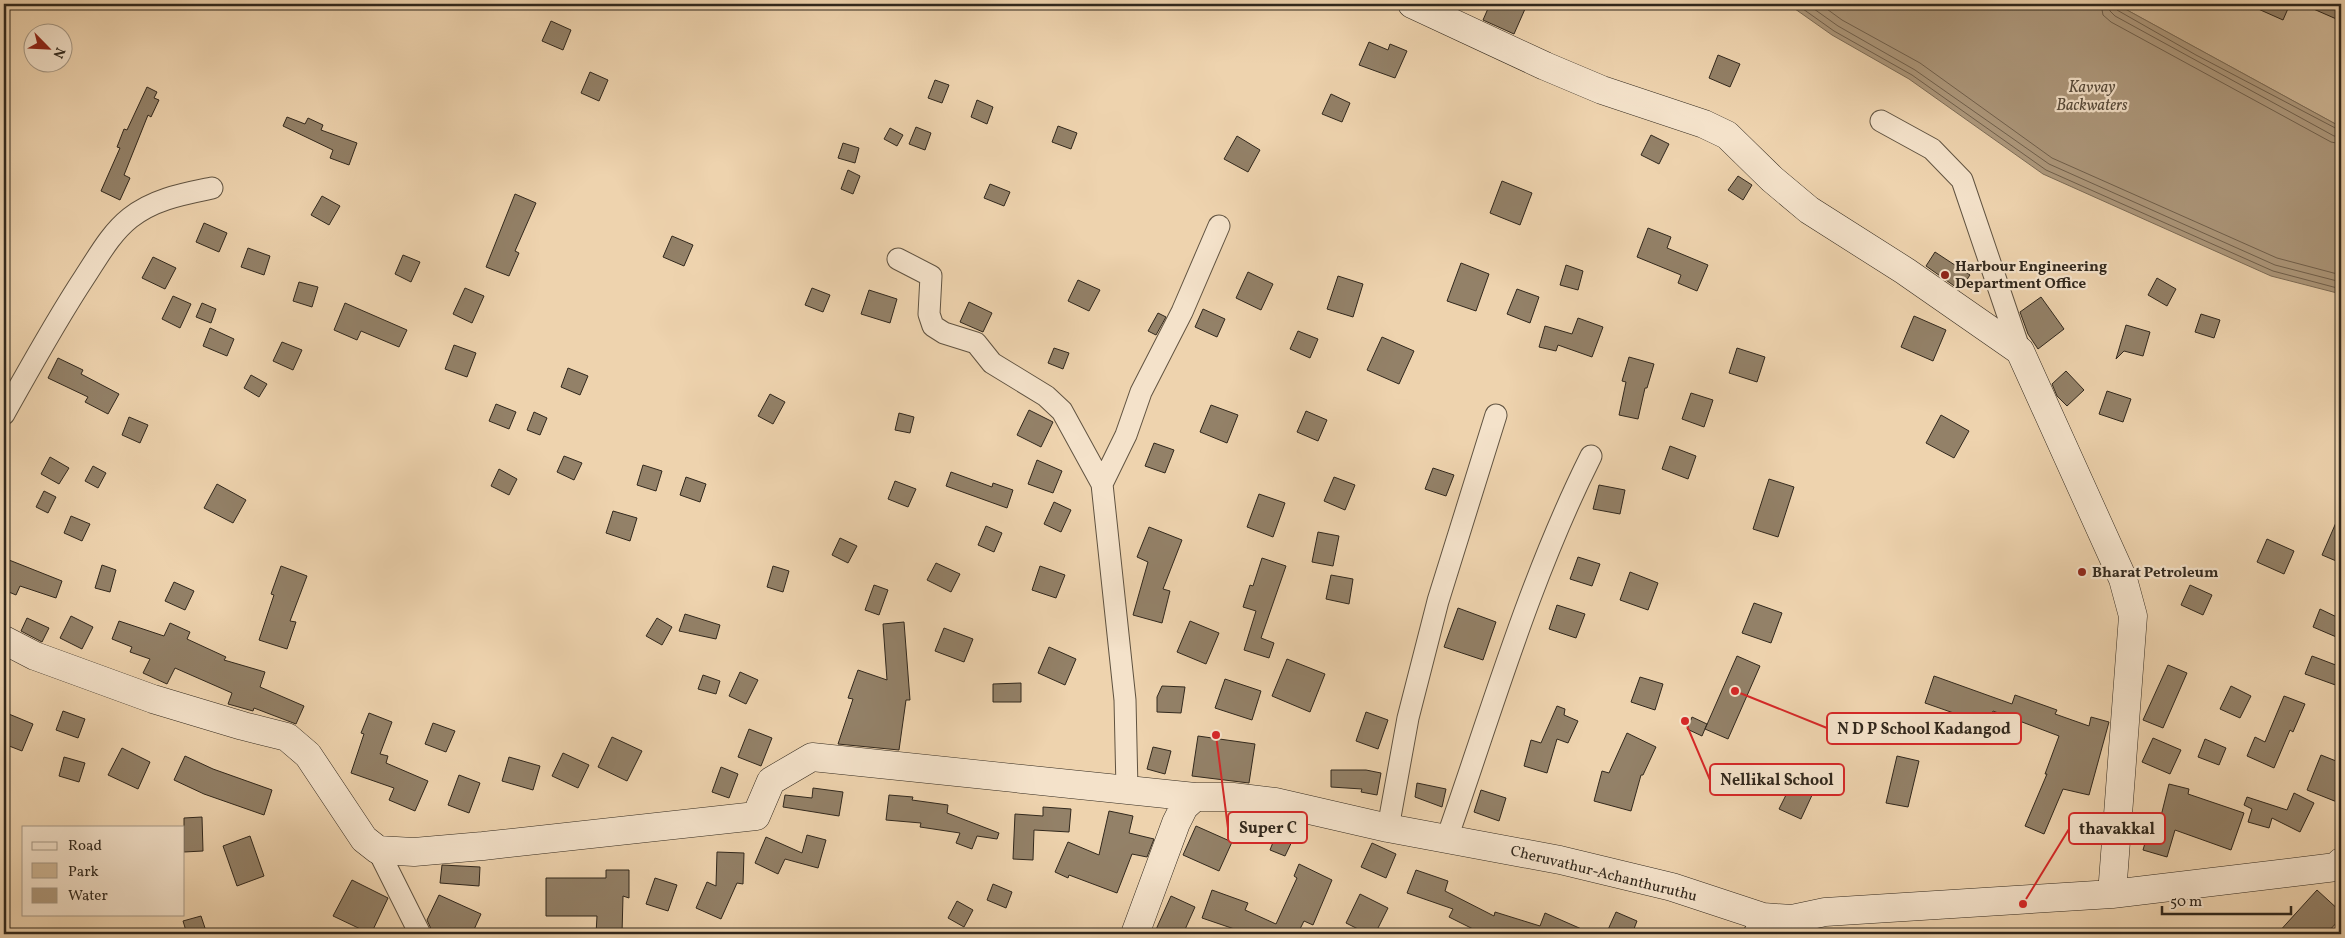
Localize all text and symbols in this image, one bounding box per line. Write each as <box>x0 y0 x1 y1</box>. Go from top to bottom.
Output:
north arrow <box>22 22 72 72</box>
text: N <box>48 44 69 61</box>
water label: Kavvay Backwaters <box>2056 77 2128 117</box>
place label: Harbour Engineering Department Office <box>1955 257 2107 295</box>
marker: Harbour Engineering Department Office <box>1939 269 1951 281</box>
place label: Bharat Petroleum <box>2092 563 2219 584</box>
marker: Bharat Petroleum <box>2076 566 2088 578</box>
callout: N D P School Kadangod <box>1827 713 2021 744</box>
text: N D P School Kadangod <box>1837 719 2011 741</box>
callout: Nellikal School <box>1710 764 1844 795</box>
text: Nellikal School <box>1720 770 1834 792</box>
callout: Super C <box>1228 812 1307 843</box>
callout: thavakkal <box>2069 813 2165 844</box>
text: Super C <box>1239 818 1297 840</box>
text: thavakkal <box>2079 819 2155 841</box>
legend <box>22 826 185 916</box>
text: Road <box>68 836 102 857</box>
street label: Cheruvathur-Achanthuruthu <box>1508 841 1699 908</box>
text: Park <box>68 862 99 883</box>
scale bar <box>2162 883 2291 915</box>
text: Water <box>68 886 108 907</box>
text: 50 m <box>2170 892 2202 913</box>

